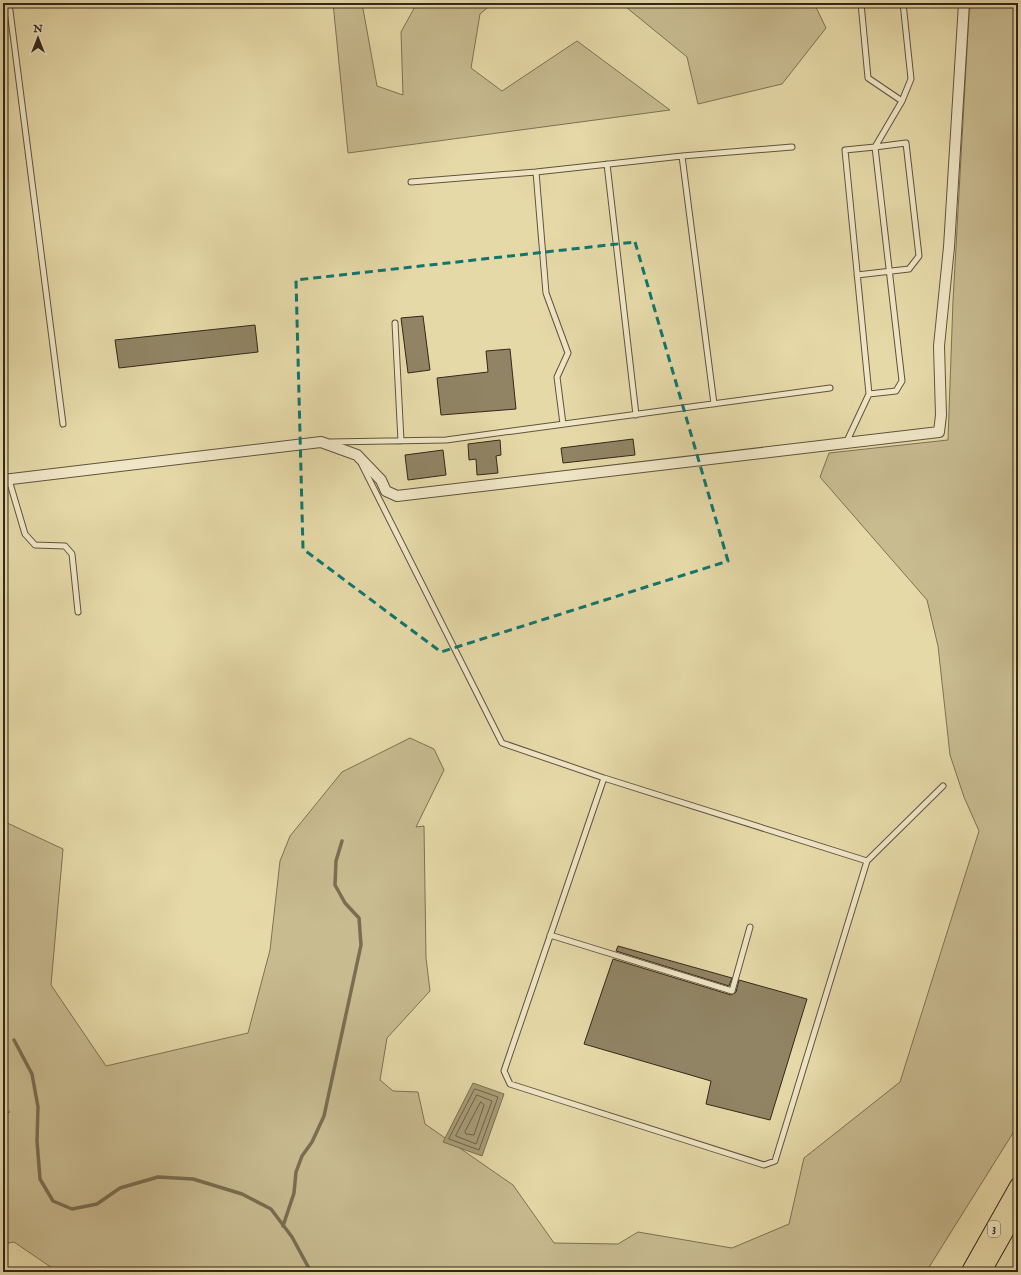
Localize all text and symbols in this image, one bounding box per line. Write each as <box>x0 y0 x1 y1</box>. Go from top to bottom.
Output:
north arrow <box>18 18 58 58</box>
text: N <box>32 22 43 36</box>
road number: 3 <box>988 1221 1000 1237</box>

